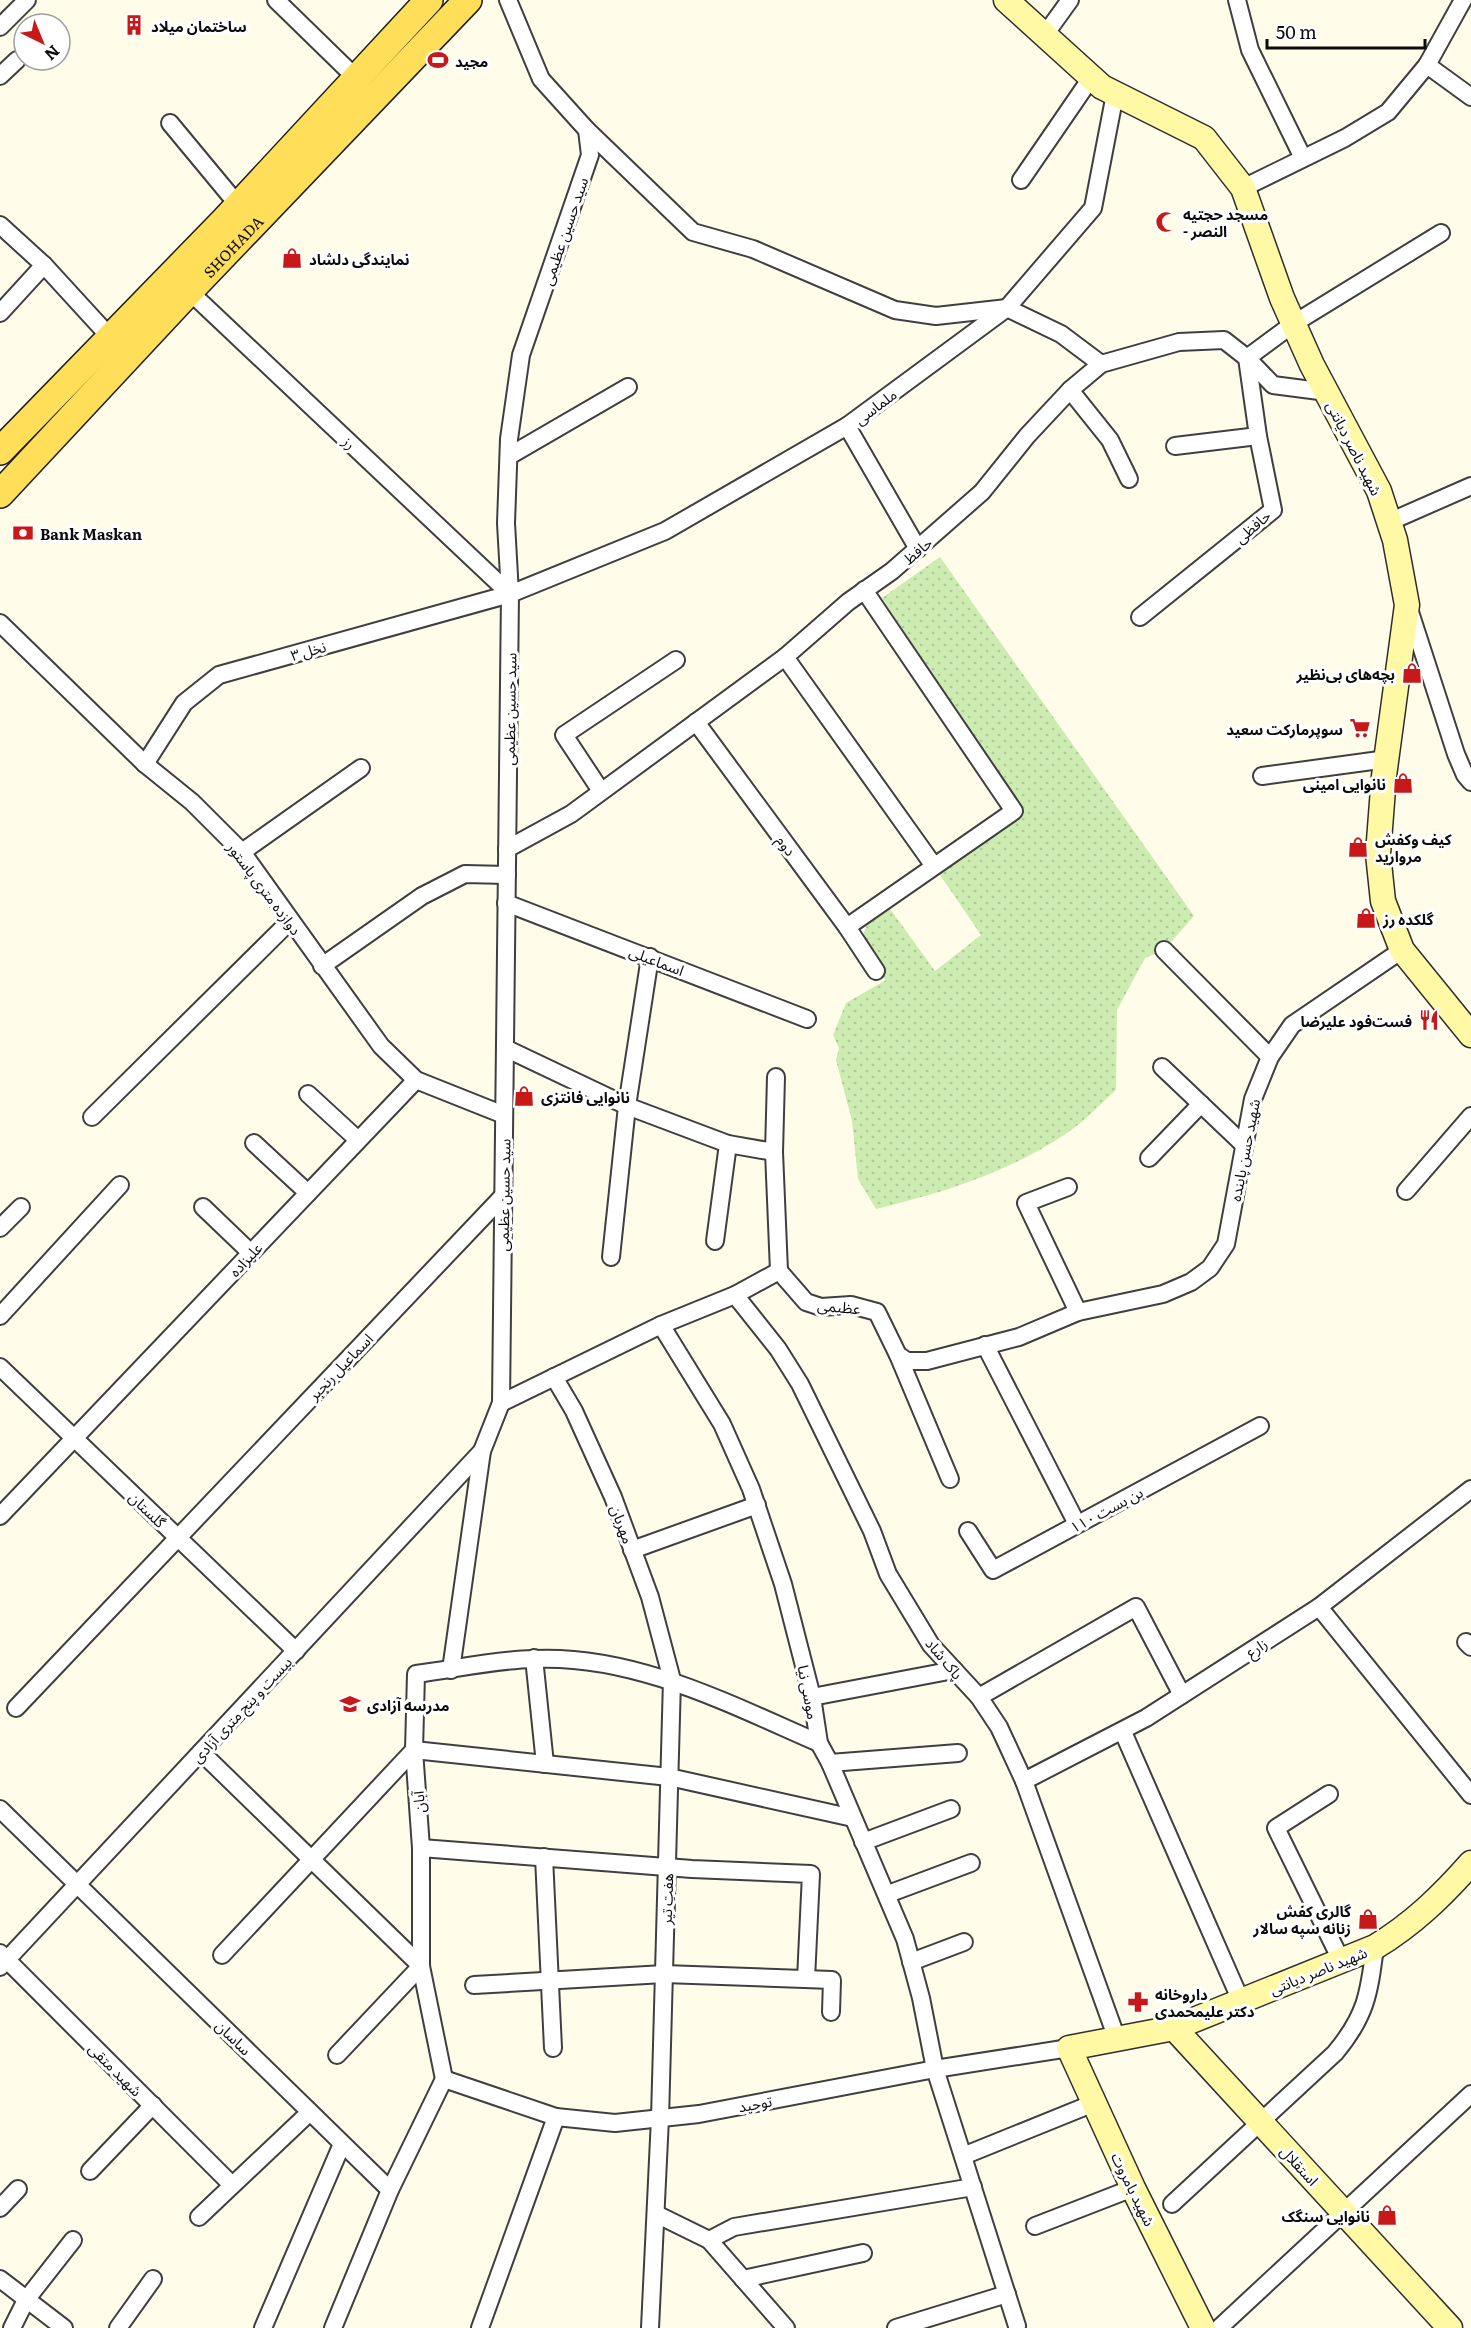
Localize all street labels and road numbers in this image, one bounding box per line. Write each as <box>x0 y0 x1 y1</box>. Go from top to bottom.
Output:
street label: سید حسین عظیمی <box>535 174 593 288</box>
street label: SHOHADA <box>197 210 268 282</box>
street label: ملماسی <box>849 382 901 430</box>
street label: شهید ناصر دیانتی <box>1321 397 1389 500</box>
street label: رز <box>337 429 362 454</box>
street label: حافظی <box>1229 504 1275 548</box>
street label: حافظ <box>897 531 937 569</box>
street label: نخل ۳ <box>287 634 329 666</box>
street label: سید حسین عظیمی <box>497 652 521 766</box>
street label: دوم <box>771 830 803 861</box>
street label: دوازده متری پاستور <box>222 836 308 939</box>
street label: اسماعیلی <box>626 939 688 981</box>
street label: شهید حسن پاینده <box>1223 1097 1265 1203</box>
street label: سید حسین عظیمی <box>491 1138 515 1252</box>
street label: علیزاده <box>223 1236 267 1281</box>
street label: عظیمی <box>816 1293 862 1319</box>
street label: اسماعیل رنجبر <box>301 1327 378 1405</box>
street label: بن بست ۱۱۰ <box>1065 1480 1147 1538</box>
street label: گلستان <box>124 1486 172 1533</box>
street label: مهربان <box>605 1501 641 1547</box>
street label: زارع <box>1241 1631 1272 1664</box>
street label: پاک شاد <box>921 1632 969 1684</box>
street label: بیست و پنج متری آزادی <box>185 1651 298 1769</box>
street label: موسی نیا <box>792 1663 826 1721</box>
street label: آبان <box>406 1789 430 1814</box>
street label: هفتِ تیر <box>654 1873 678 1926</box>
street label: شهید ناصر دیانتی <box>1266 1940 1371 2000</box>
street label: ساسان <box>211 2014 257 2060</box>
street label: شهید متقی <box>84 2037 148 2101</box>
street label: توحید <box>736 2088 774 2118</box>
street label: استقلال <box>1275 2140 1325 2190</box>
street label: شهید بامروت <box>1106 2148 1162 2230</box>

